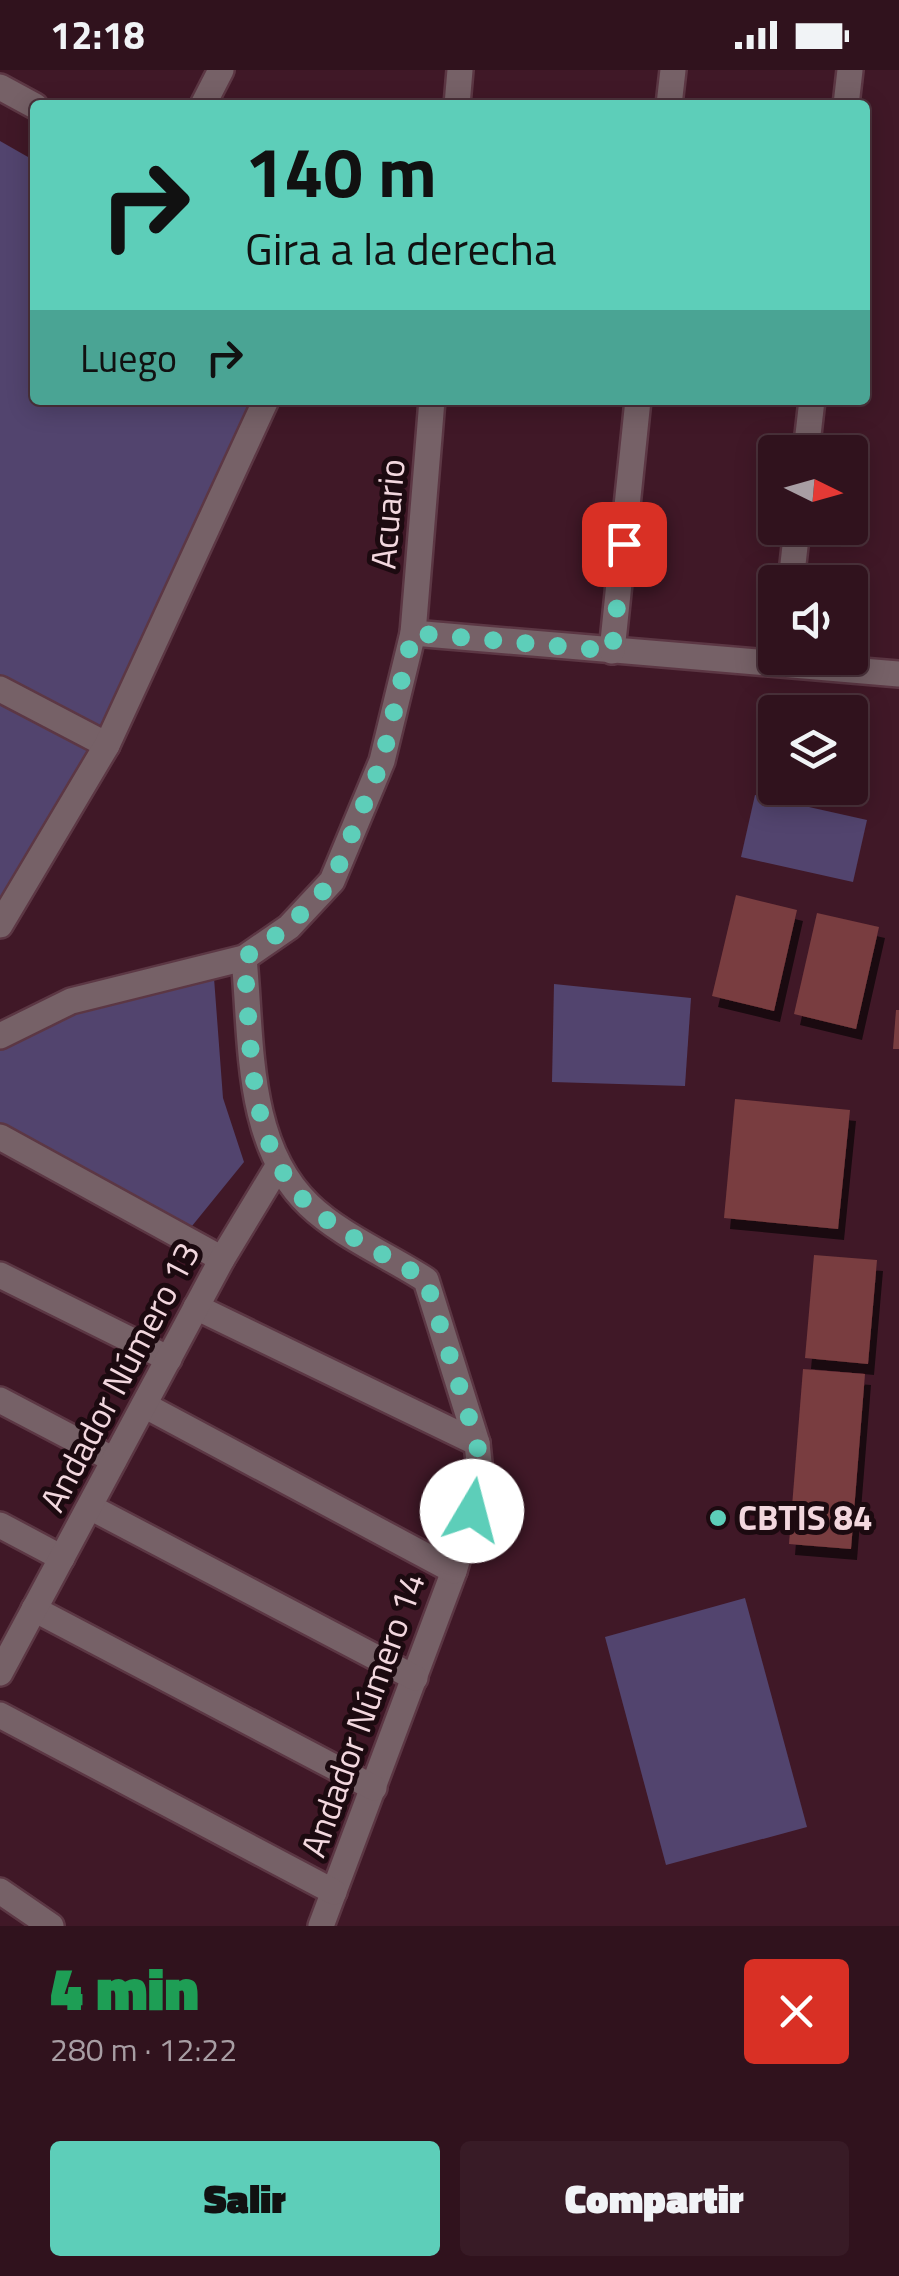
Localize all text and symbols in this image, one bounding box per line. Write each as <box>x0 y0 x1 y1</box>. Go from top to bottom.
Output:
text: 12:18 <box>50 6 145 64</box>
text: 140 m <box>245 118 437 224</box>
icon: right <box>80 140 210 270</box>
text: Gira a la derecha <box>245 214 557 282</box>
text: Luego <box>80 329 177 387</box>
icon: right <box>197 330 252 385</box>
north arrow <box>758 435 868 545</box>
map controls <box>758 435 868 805</box>
street label: Acuario <box>355 457 419 571</box>
pin <box>582 502 667 587</box>
icon: arrive <box>597 517 652 572</box>
button: sound <box>758 565 868 675</box>
button: layers <box>758 695 868 805</box>
street label: Andador Número 13 <box>25 1232 213 1521</box>
position arrow <box>420 1459 524 1563</box>
place label: CBTIS 84 <box>738 1490 873 1544</box>
marker: CBTIS 84 <box>707 1507 729 1529</box>
street label: Andador Número 14 <box>286 1565 439 1864</box>
text: 4 min <box>50 1942 199 2033</box>
button: close <box>744 1959 849 2064</box>
text: 280 m · 12:22 <box>50 2025 237 2073</box>
button: Salir <box>50 2141 440 2256</box>
button: Compartir <box>460 2141 849 2256</box>

